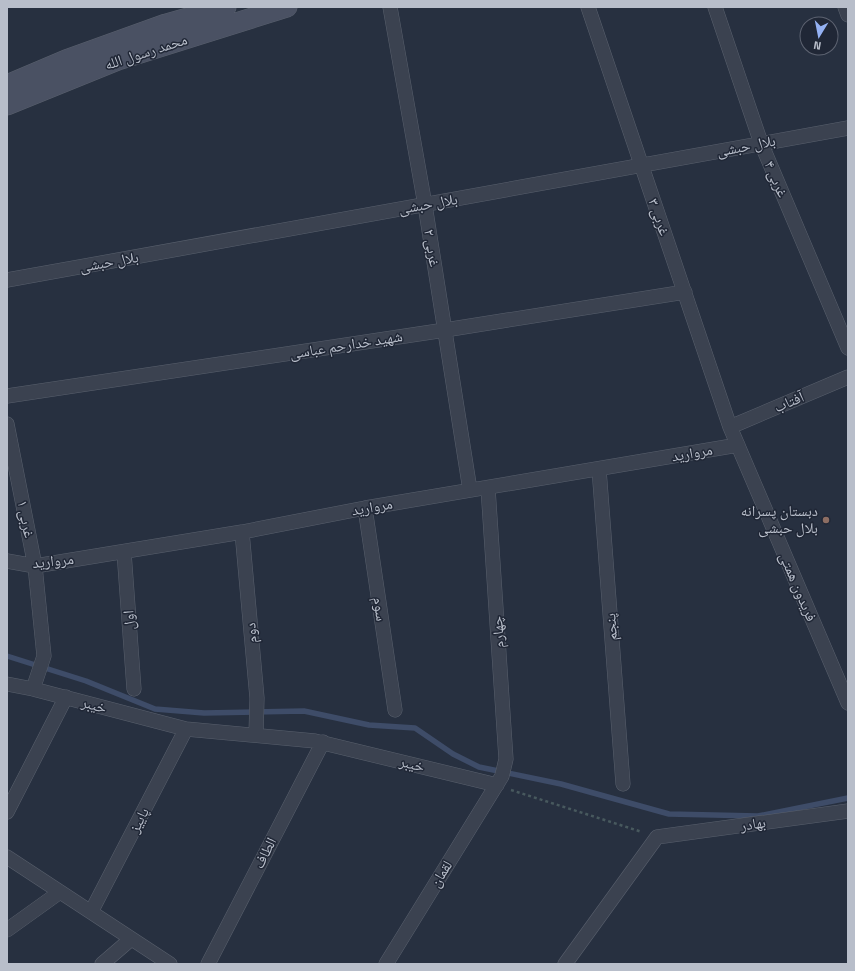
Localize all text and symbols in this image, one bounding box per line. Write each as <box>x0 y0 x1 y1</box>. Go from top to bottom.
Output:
north arrow <box>799 16 839 56</box>
street label: محمد رسول الله <box>102 27 190 76</box>
text: N <box>812 37 822 54</box>
street label: بلال حبشی <box>714 129 777 162</box>
street label: ۴ غربی <box>758 157 795 201</box>
street label: بلال حبشی <box>397 187 459 220</box>
street label: ۳ غربی <box>642 195 677 239</box>
street label: ۲ غربی <box>418 227 447 269</box>
street label: بلال حبشی <box>78 245 140 278</box>
street label: شهید خدارحم عباسی <box>288 324 404 365</box>
street label: آفتاب <box>770 385 808 418</box>
street label: مروارید <box>669 438 715 467</box>
street label: مروارید <box>349 492 395 521</box>
street label: ۱ غربی <box>12 498 41 540</box>
place label: دبستان پسرانه بلال حبشی <box>741 499 818 539</box>
marker: دبستان پسرانه بلال حبشی <box>821 515 831 525</box>
street label: مروارید <box>31 547 75 574</box>
street label: فریدون همتی <box>774 549 823 625</box>
street label: سوم <box>367 595 394 623</box>
street label: اول <box>116 609 141 631</box>
street label: پنجم <box>598 613 623 642</box>
street label: چهارم <box>485 615 510 649</box>
street label: دوم <box>238 622 263 644</box>
street label: خیبر <box>78 690 110 719</box>
street label: خیبر <box>396 749 428 778</box>
street label: پاییز <box>122 803 155 837</box>
street label: بهادر <box>738 810 767 837</box>
street label: الطاف <box>247 833 282 873</box>
street label: لقمان <box>423 856 458 892</box>

